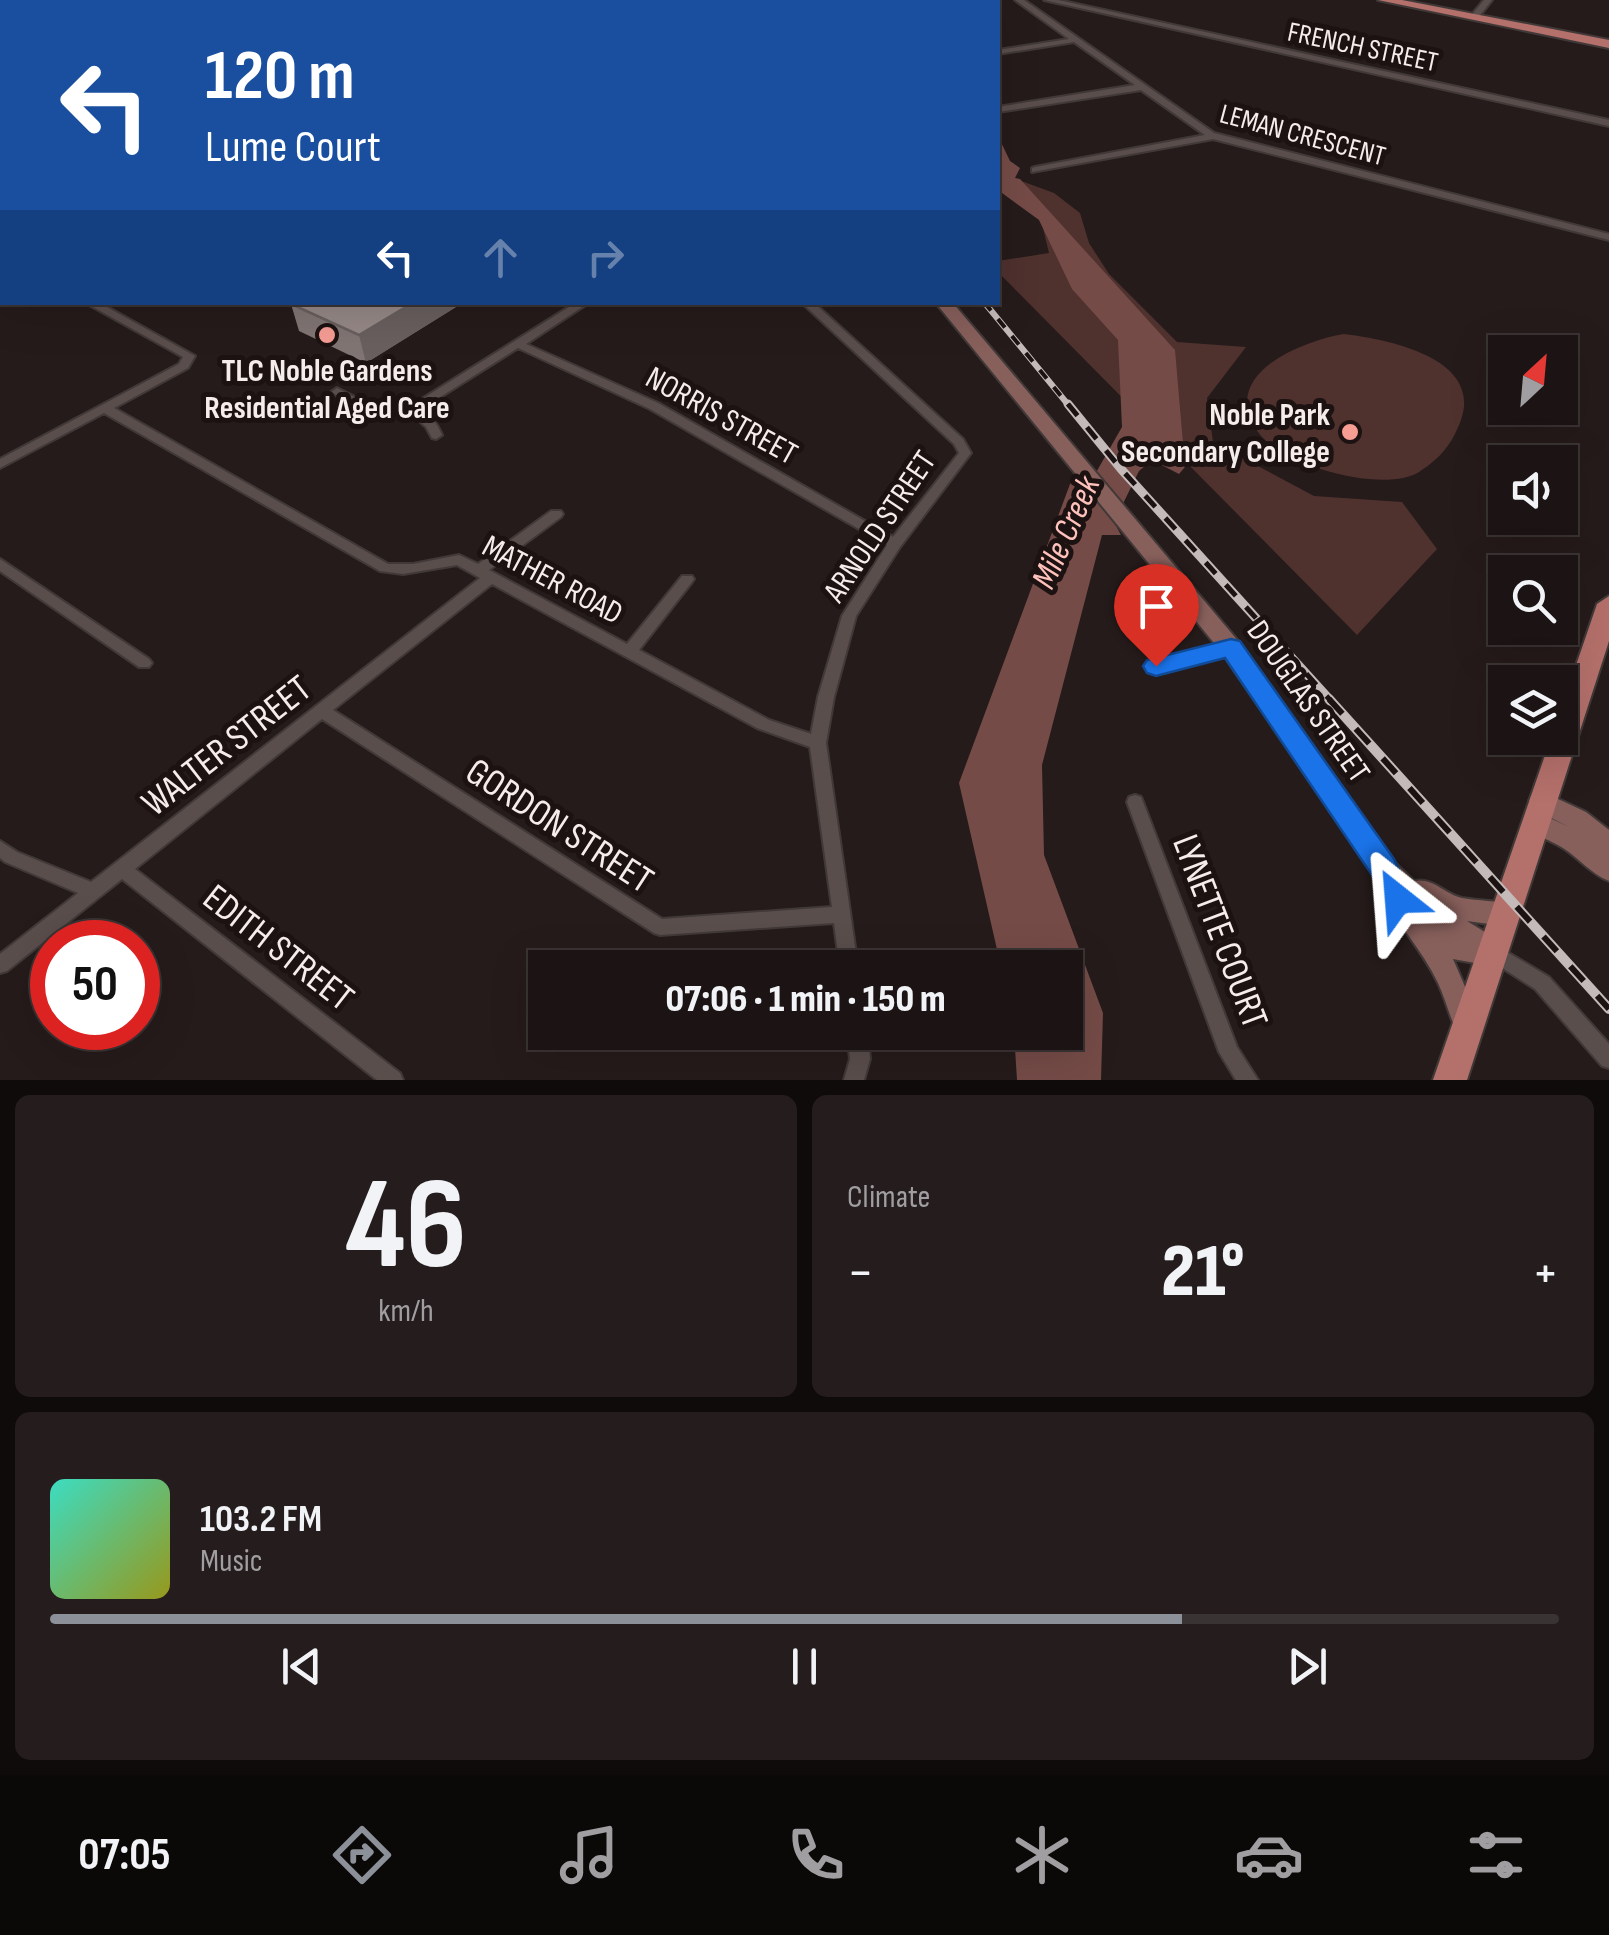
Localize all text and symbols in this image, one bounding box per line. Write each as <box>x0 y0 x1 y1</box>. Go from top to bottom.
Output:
street label: FRENCH STREET <box>1285 15 1441 79</box>
text: 120 m <box>205 35 355 119</box>
icon: left <box>40 40 170 170</box>
street label: LEMAN CRESCENT <box>1216 98 1389 173</box>
text: Lume Court <box>205 120 381 175</box>
icon: left <box>368 230 423 285</box>
icon: ahead <box>473 230 528 285</box>
icon: right <box>578 230 633 285</box>
marker: TLC Noble Gardens Residential Aged Care <box>316 324 338 346</box>
north arrow <box>1488 335 1578 425</box>
map controls <box>1488 335 1578 755</box>
place label: TLC Noble Gardens Residential Aged Care <box>204 352 450 428</box>
street label: NORRIS STREET <box>639 359 804 474</box>
place label: Noble Park Secondary College <box>1121 396 1330 472</box>
marker: Noble Park Secondary College <box>1339 421 1361 443</box>
street label: ARNOLD STREET <box>815 444 945 611</box>
button: sound <box>1488 445 1578 535</box>
water label: Mile Creek <box>1023 469 1110 595</box>
street label: MATHER ROAD <box>475 527 629 634</box>
button: search <box>1488 555 1578 645</box>
pin <box>1114 564 1199 667</box>
icon: arrive <box>1129 579 1184 634</box>
street label: DOUGLAS STREET <box>1238 613 1378 790</box>
button: layers <box>1488 665 1578 755</box>
street label: WALTER STREET <box>133 666 320 826</box>
street label: GORDON STREET <box>457 749 661 903</box>
street label: LYNETTE COURT <box>1162 828 1277 1035</box>
position arrow <box>1346 847 1450 951</box>
street label: EDITH STREET <box>194 875 362 1021</box>
speed limit sign: 50 <box>30 920 160 1050</box>
text: 07:06 · 1 min · 150 m <box>665 977 946 1022</box>
text: 46 <box>345 1149 467 1305</box>
text: Climate <box>847 1178 930 1217</box>
text: 21° <box>1161 1227 1245 1318</box>
text: − <box>847 1240 874 1307</box>
text: + <box>1532 1240 1559 1307</box>
text: km/h <box>378 1292 434 1331</box>
text: 103.2 FM <box>200 1497 322 1542</box>
text: Music <box>200 1542 263 1581</box>
icon: previous <box>274 1639 329 1694</box>
icon: pause <box>777 1639 832 1694</box>
icon: next <box>1280 1639 1335 1694</box>
icon: directions <box>327 1820 397 1890</box>
icon: music <box>554 1820 624 1890</box>
icon: phone <box>781 1820 851 1890</box>
icon: climate <box>1007 1820 1077 1890</box>
icon: car <box>1234 1820 1304 1890</box>
icon: filters <box>1461 1820 1531 1890</box>
text: 07:05 <box>78 1828 170 1883</box>

